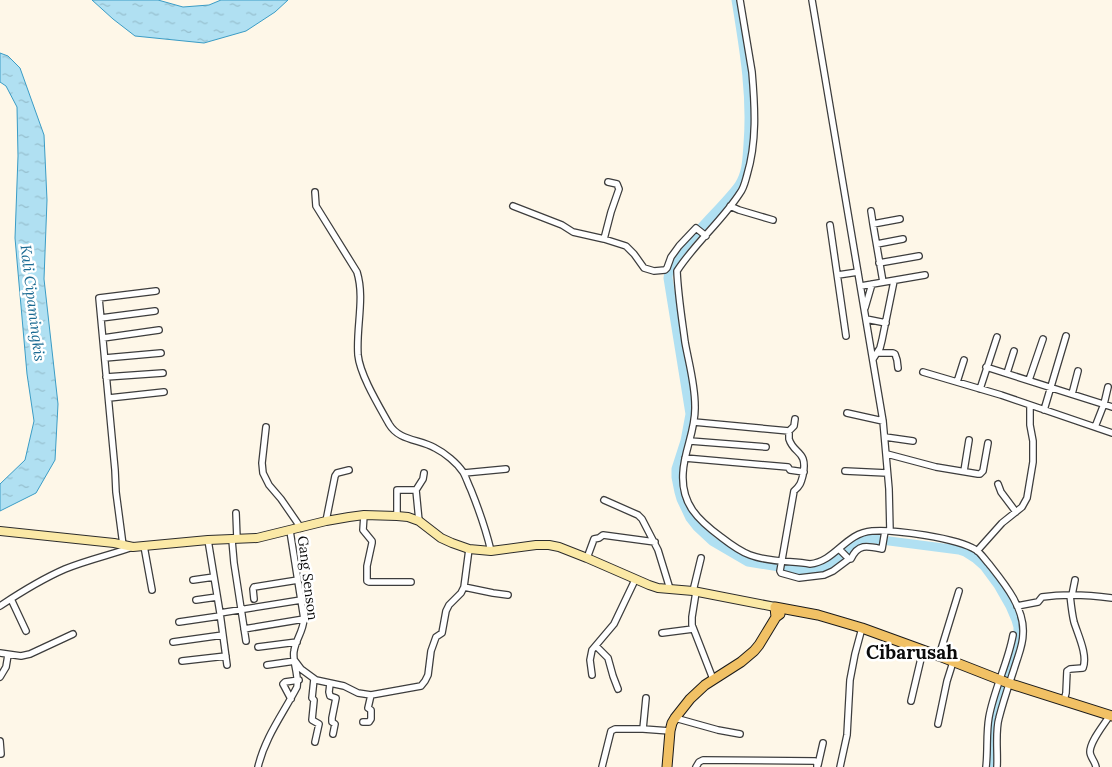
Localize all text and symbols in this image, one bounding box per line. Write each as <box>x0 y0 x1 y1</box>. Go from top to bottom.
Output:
water label: Kali Cipamingkis <box>16 244 50 362</box>
street label: Gang Senson <box>294 535 322 622</box>
district label: Cibarusah <box>866 640 958 664</box>

